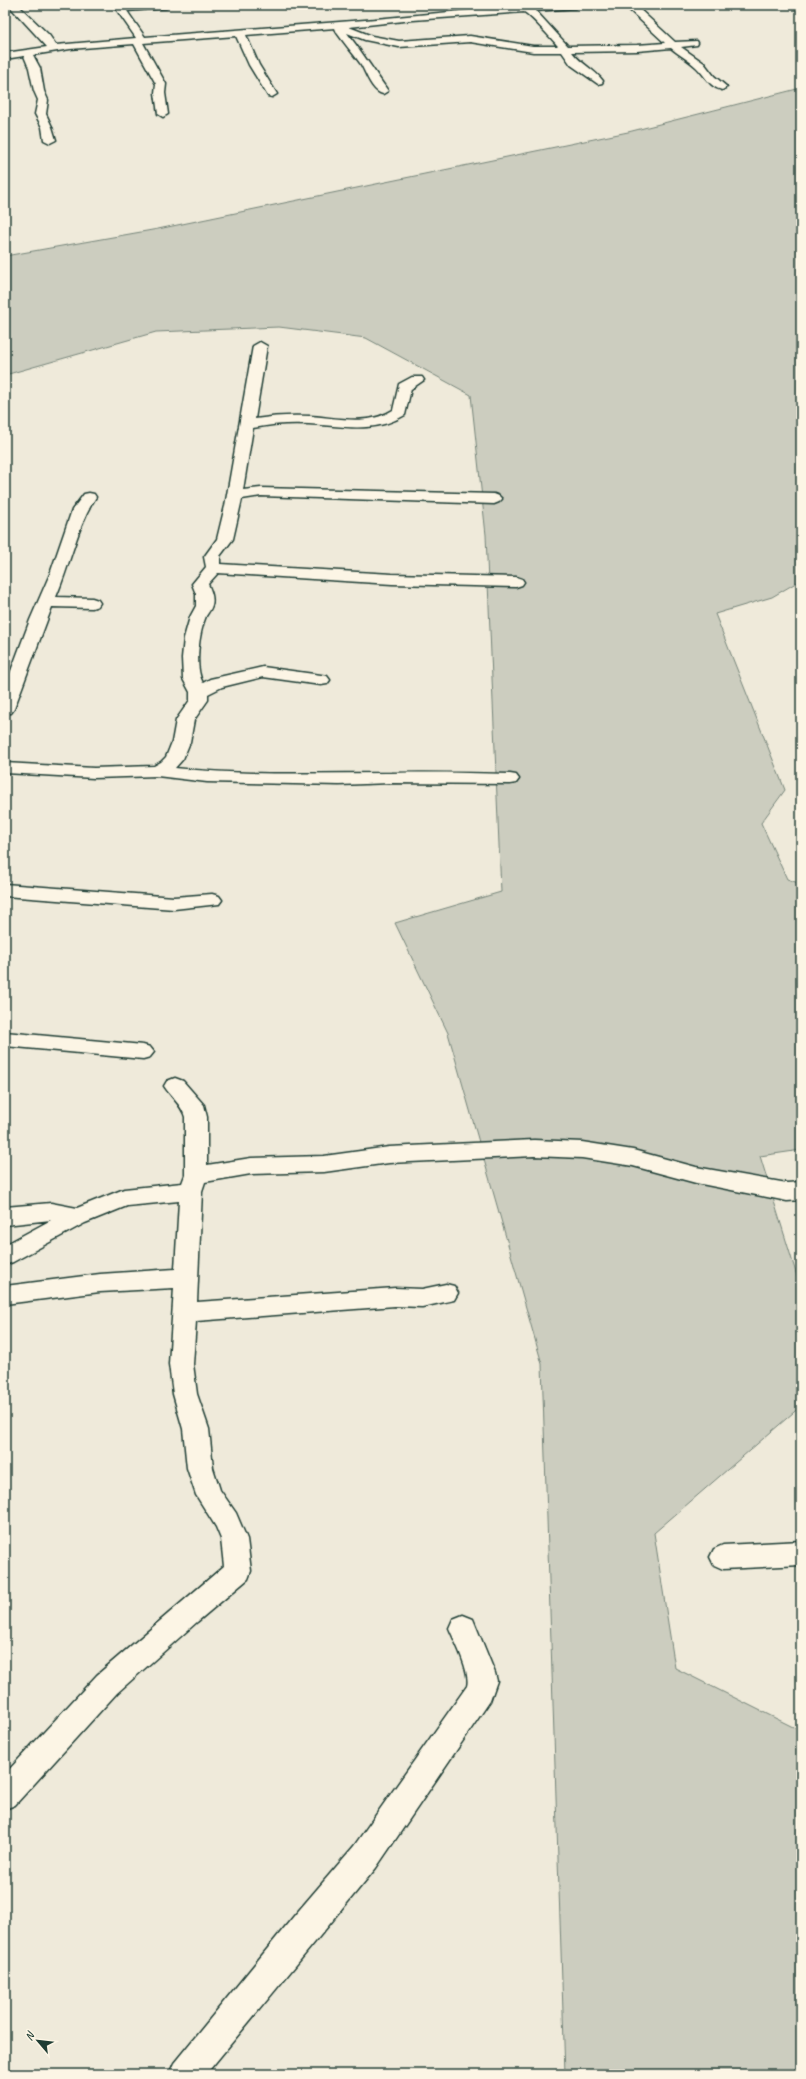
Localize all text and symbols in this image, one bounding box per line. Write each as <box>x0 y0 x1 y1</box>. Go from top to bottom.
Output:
north arrow <box>18 2021 58 2061</box>
text: N <box>21 2028 38 2043</box>

